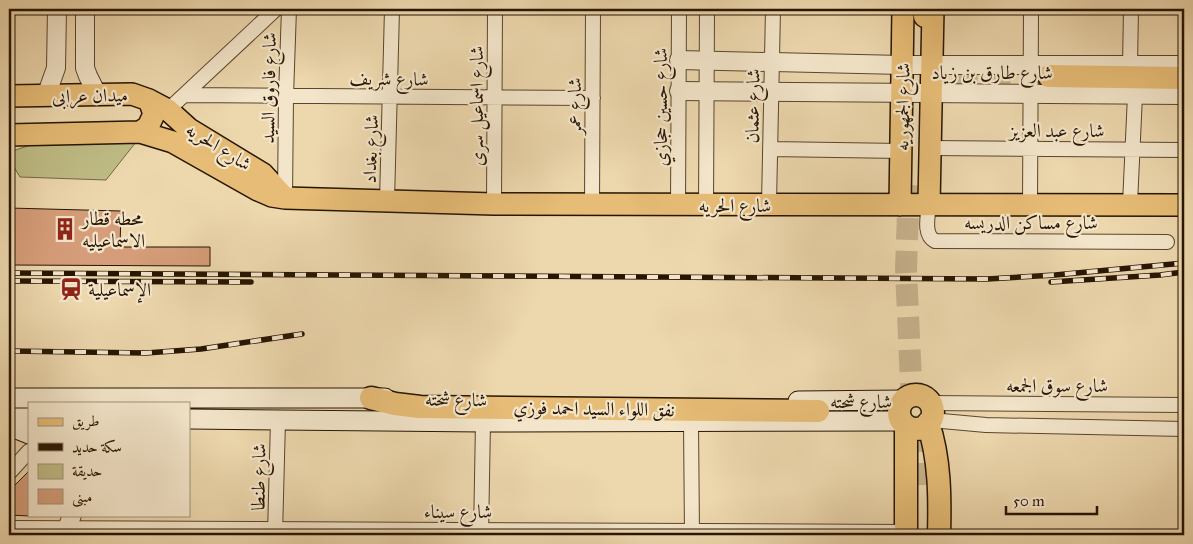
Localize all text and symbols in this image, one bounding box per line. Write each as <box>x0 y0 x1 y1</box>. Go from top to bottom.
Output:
street label: شارع فاروق السيد <box>256 32 285 144</box>
street label: شارع اسماعيل سرى <box>465 46 492 166</box>
street label: شارع حسين حجازي <box>649 48 676 166</box>
street label: شارع طارق بن زياد <box>931 61 1053 88</box>
street label: شارع الجمهوريه <box>890 63 919 151</box>
street label: شارع شريف <box>349 66 429 95</box>
street label: شارع عثمان <box>740 68 769 144</box>
street label: شارع عمر <box>563 77 590 137</box>
street label: ميدان عرابى <box>52 83 128 111</box>
street label: شارع بغداد <box>358 114 387 184</box>
street label: شارع الحريه <box>180 117 256 179</box>
street label: شارع عبد العزيز <box>1007 119 1105 146</box>
street label: شارع الحريه <box>699 194 771 221</box>
place label: محطه قطار الاسماعيليه <box>80 207 145 252</box>
street label: شارع مساكن الدريسه <box>964 211 1098 238</box>
building icon: محطه قطار الاسماعيليه <box>52 216 78 242</box>
station icon: الإسماعيلية <box>58 276 84 302</box>
place label: الإسماعيلية <box>88 278 151 304</box>
street label: شارع سوق الجمعه <box>1006 374 1108 401</box>
street label: شارع شحته <box>425 387 487 416</box>
street label: شارع شحته <box>830 390 892 417</box>
street label: نفق اللواء السيد احمد فوزي <box>513 396 675 425</box>
legend <box>28 402 190 516</box>
text: طريق <box>72 412 99 431</box>
text: سكة حديد <box>72 438 122 456</box>
street label: شارع طنطا <box>246 443 275 511</box>
text: حديقة <box>72 462 102 480</box>
scale bar <box>1006 484 1097 516</box>
text: مبنى <box>72 488 92 508</box>
text: 50 m <box>1013 492 1045 510</box>
street label: شارع سيناء <box>424 500 492 527</box>

